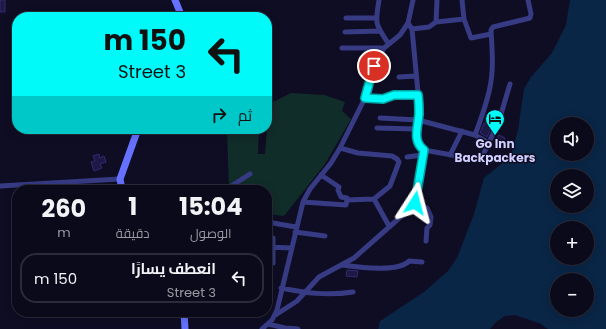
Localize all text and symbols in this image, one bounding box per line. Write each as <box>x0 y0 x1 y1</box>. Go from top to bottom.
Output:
text: 150 m <box>103 21 186 60</box>
icon: left <box>200 28 252 80</box>
pin <box>357 49 391 83</box>
icon: arrive <box>363 55 385 77</box>
text: Street 3 <box>118 59 186 84</box>
icon: right <box>208 104 230 126</box>
text: ثم <box>238 105 252 126</box>
hotel icon: Go Inn Backpackers <box>484 108 506 136</box>
map controls <box>550 117 594 317</box>
button: sound <box>550 117 594 161</box>
place label: Go Inn Backpackers <box>455 135 536 166</box>
button: layers <box>550 169 594 213</box>
position arrow <box>394 182 436 224</box>
text: 1 <box>128 190 137 223</box>
text: 15:04 <box>179 190 242 223</box>
text: 260 <box>42 192 86 225</box>
button: + <box>550 221 594 265</box>
text: m <box>57 223 71 242</box>
text: دقيقة <box>116 224 150 243</box>
text: الوصول <box>190 224 231 243</box>
text: انعطف يسارًا <box>131 258 216 279</box>
icon: left <box>228 267 250 289</box>
text: 150 m <box>34 268 77 289</box>
button: − <box>550 273 594 317</box>
text: Street 3 <box>167 283 216 302</box>

